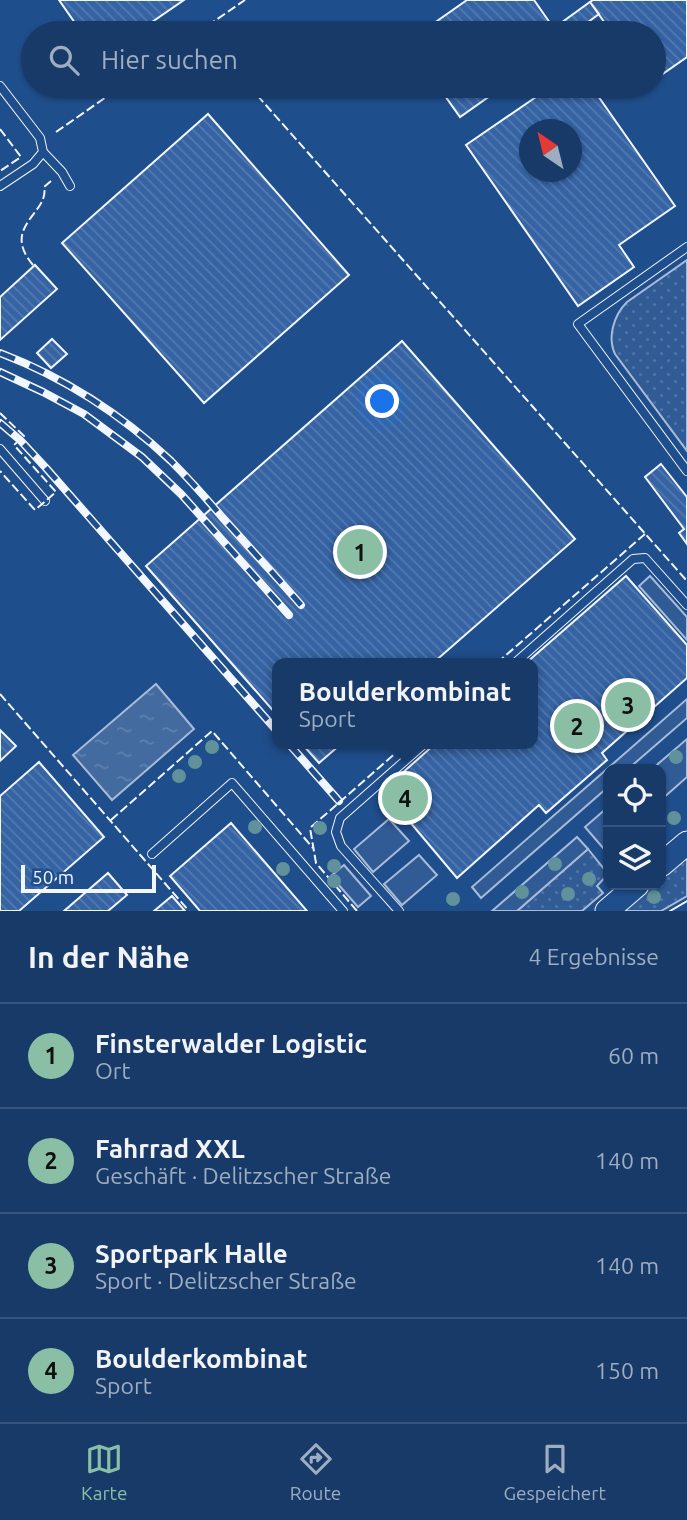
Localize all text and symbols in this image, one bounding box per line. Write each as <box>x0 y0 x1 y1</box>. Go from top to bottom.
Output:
search box <box>21 21 666 98</box>
icon: search <box>45 41 83 79</box>
text: Hier suchen <box>101 45 238 74</box>
north arrow <box>519 119 582 182</box>
your location <box>365 384 399 418</box>
pin: 1 <box>337 526 383 578</box>
popup <box>272 658 538 749</box>
text: Boulderkombinat <box>299 677 511 706</box>
pin: 3 <box>605 679 651 731</box>
pin: 2 <box>554 700 600 752</box>
text: Sport <box>299 706 356 731</box>
map controls <box>603 764 666 890</box>
button: locate <box>603 764 666 827</box>
pin: 4 <box>382 772 428 824</box>
button: layers <box>603 827 666 890</box>
scale bar <box>21 862 156 894</box>
text: 50 m <box>32 866 74 888</box>
text: In der Nähe <box>28 940 190 974</box>
text: 4 Ergebnisse <box>528 944 659 969</box>
text: Finsterwalder Logistic <box>95 1029 367 1058</box>
text: 1 <box>45 1043 57 1068</box>
text: 60 m <box>608 1043 659 1068</box>
text: Ort <box>95 1058 131 1083</box>
text: Fahrrad XXL <box>95 1134 245 1163</box>
text: 2 <box>45 1148 57 1173</box>
text: 140 m <box>595 1148 659 1173</box>
text: Geschäft · Delitzscher Straße <box>95 1163 391 1188</box>
text: Sportpark Halle <box>95 1239 288 1268</box>
text: 3 <box>45 1253 57 1278</box>
text: 140 m <box>595 1253 659 1278</box>
text: Sport · Delitzscher Straße <box>95 1268 357 1293</box>
text: Boulderkombinat <box>95 1344 307 1373</box>
text: 4 <box>45 1358 57 1383</box>
text: 150 m <box>595 1358 659 1383</box>
text: Sport <box>95 1373 152 1398</box>
tab: Karte <box>81 1440 128 1504</box>
tab: Route <box>290 1440 341 1504</box>
tab: Gespeichert <box>504 1440 606 1504</box>

